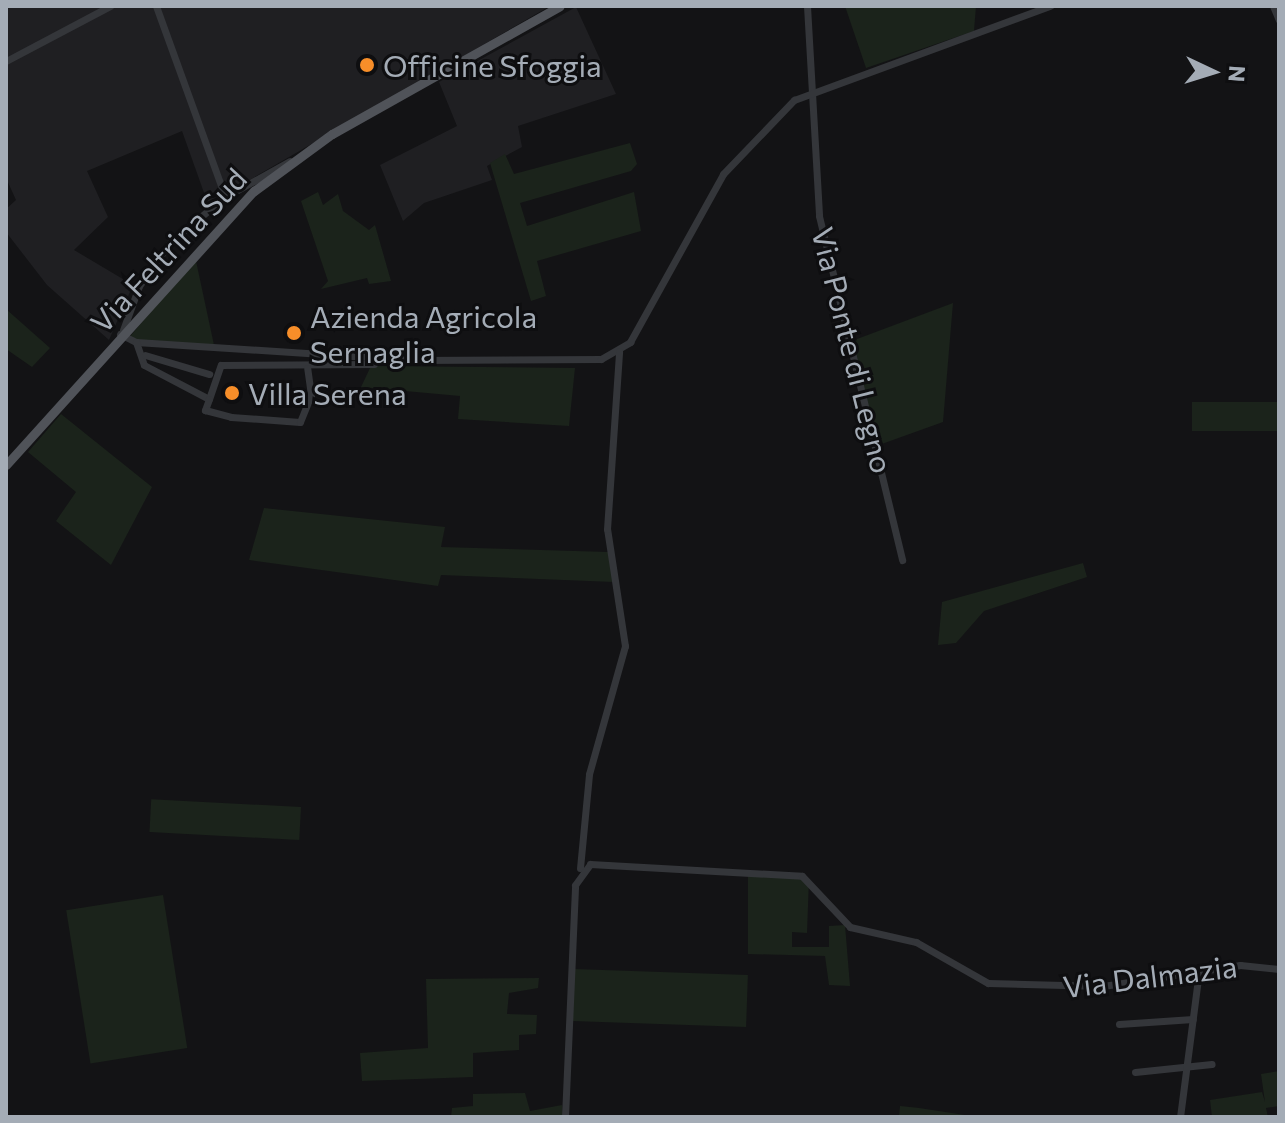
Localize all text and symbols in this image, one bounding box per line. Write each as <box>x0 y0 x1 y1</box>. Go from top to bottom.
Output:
north arrow <box>1173 32 1253 112</box>
place label: Officine Sfoggia <box>383 47 602 83</box>
marker: Officine Sfoggia <box>358 56 376 74</box>
text: N <box>1223 65 1251 83</box>
street label: Via Feltrina Sud <box>83 160 253 340</box>
street label: Via Ponte di Legno <box>805 223 901 477</box>
place label: Azienda Agricola Sernaglia <box>310 298 537 368</box>
marker: Azienda Agricola Sernaglia <box>285 324 303 342</box>
place label: Villa Serena <box>248 375 407 411</box>
marker: Villa Serena <box>223 384 241 402</box>
street label: Via Dalmazia <box>1061 947 1239 1005</box>

